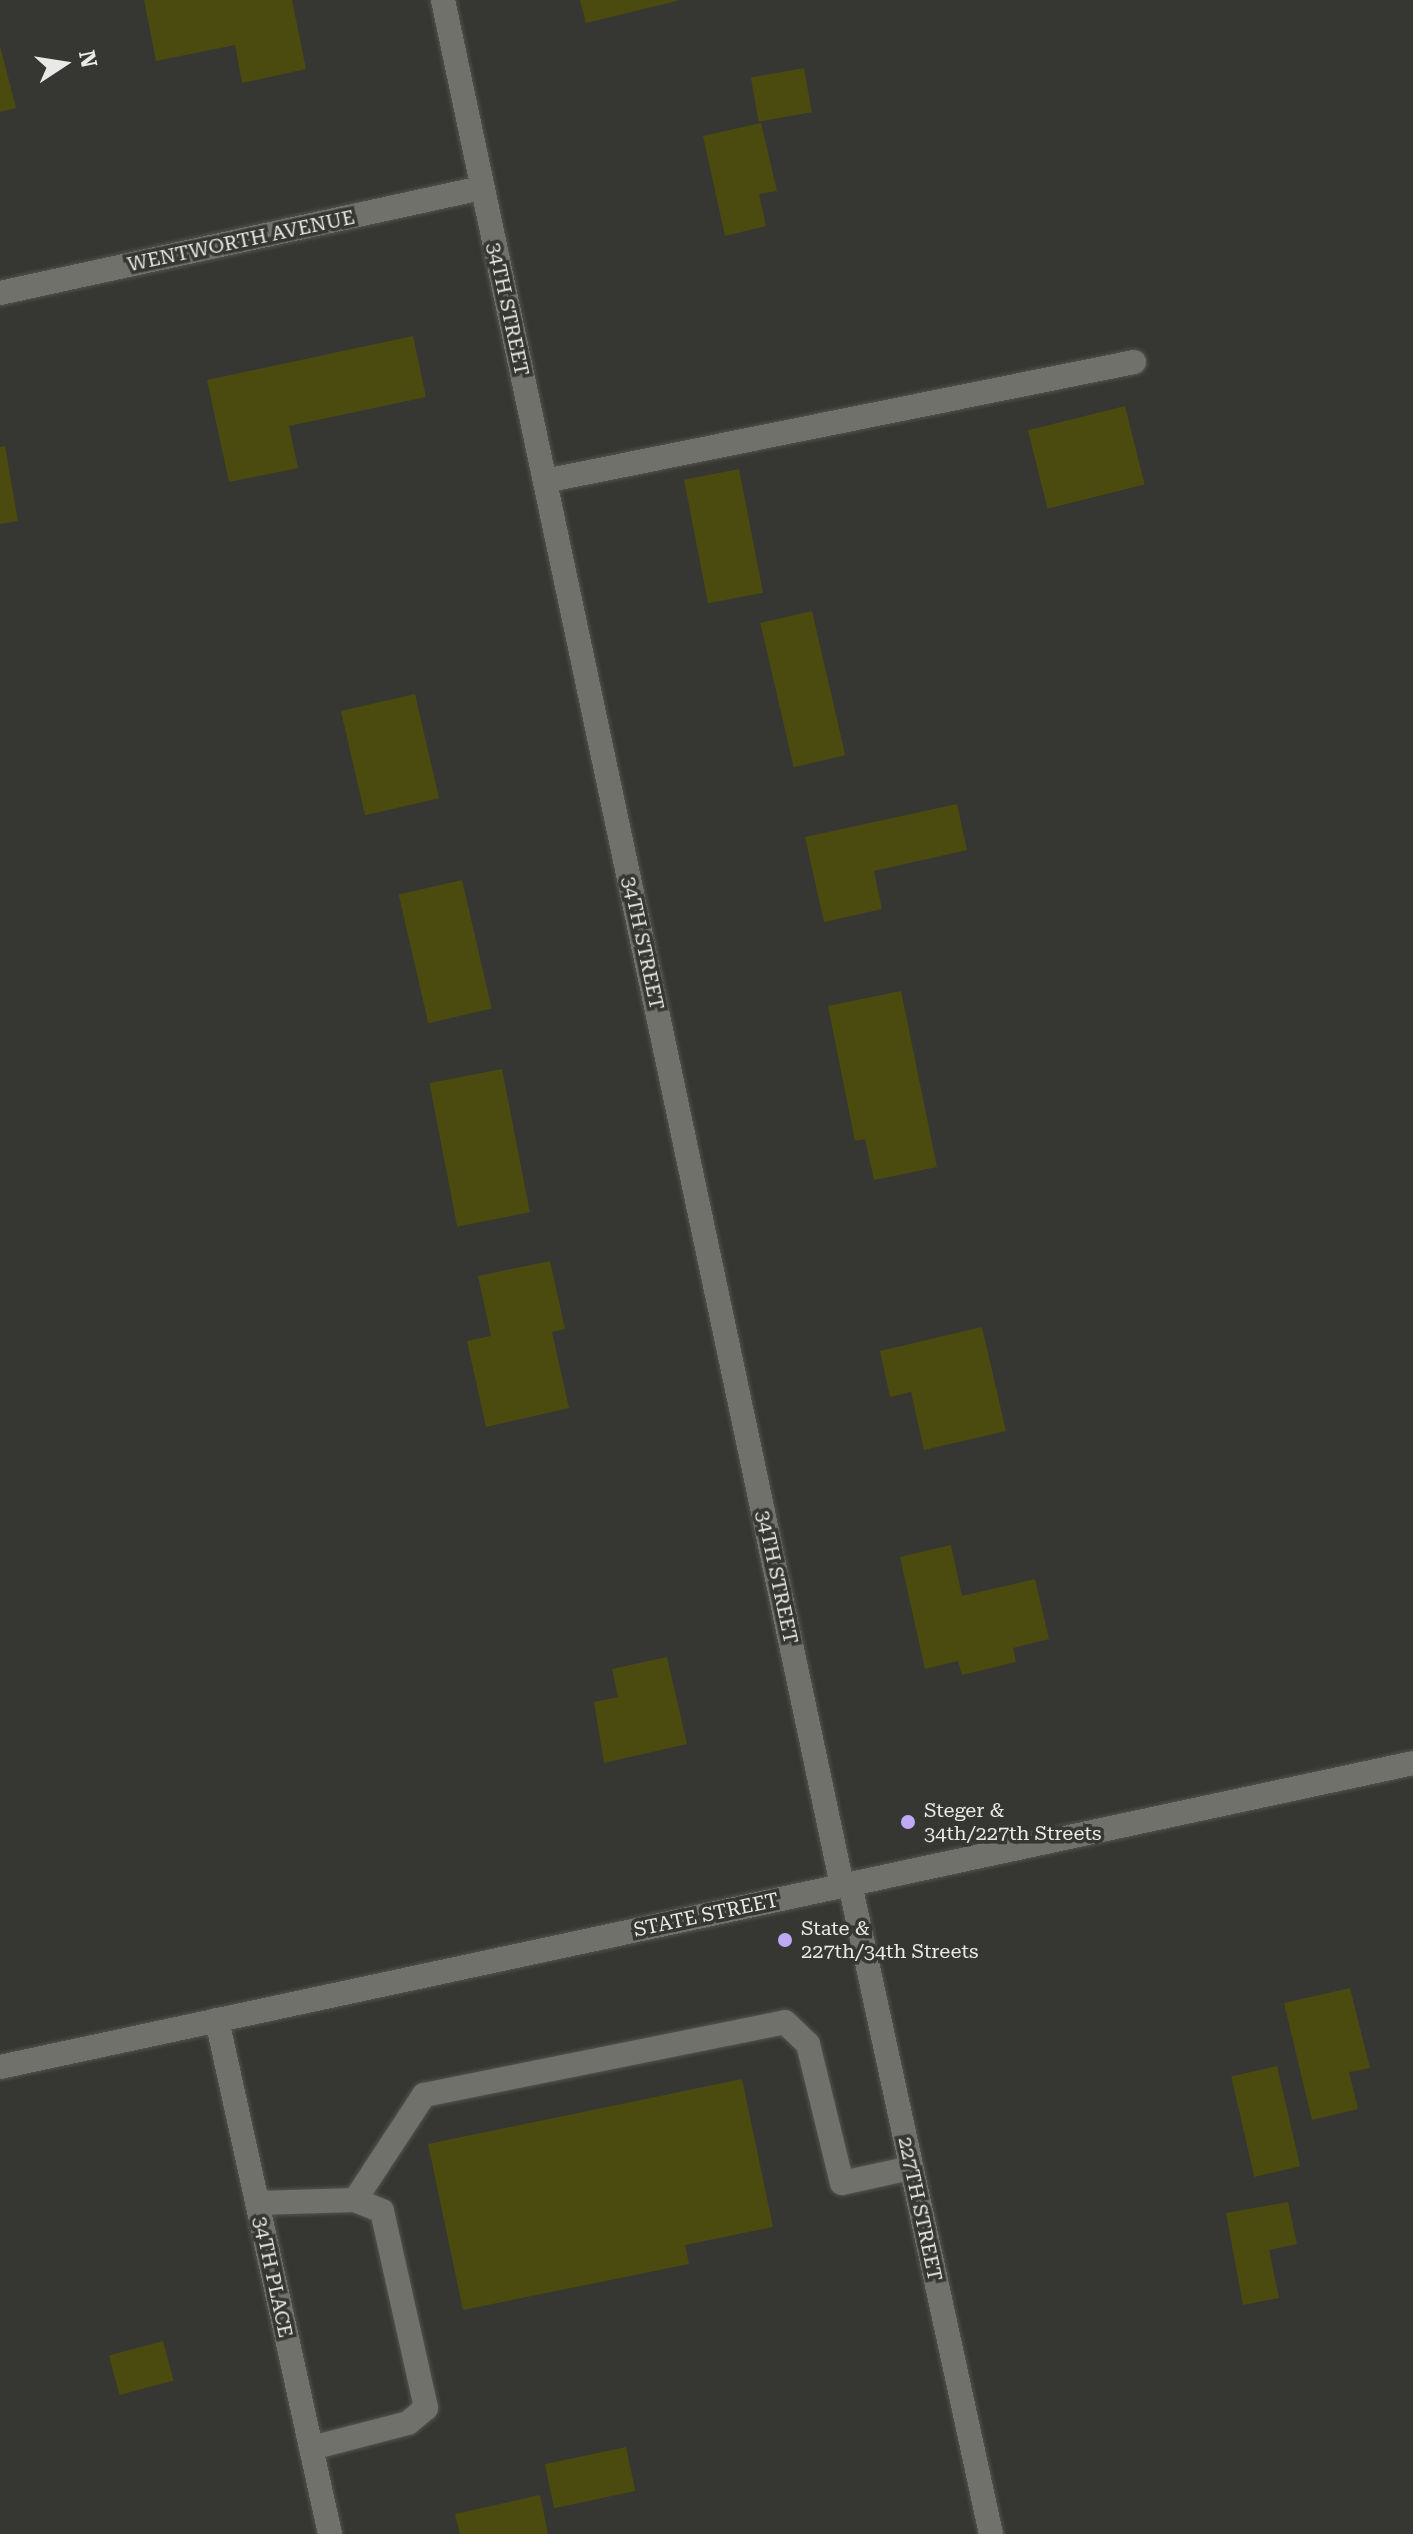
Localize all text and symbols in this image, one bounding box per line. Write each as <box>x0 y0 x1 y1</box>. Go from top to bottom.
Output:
north arrow <box>24 24 104 104</box>
text: N <box>74 48 102 70</box>
street label: WENTWORTH AVENUE <box>125 205 357 277</box>
street label: 34TH STREET <box>482 240 534 378</box>
street label: 34TH STREET <box>617 874 669 1012</box>
street label: 34TH STREET <box>751 1508 803 1646</box>
place label: Steger & 34th/227th Streets <box>924 1798 1101 1845</box>
marker: Steger & 34th/227th Streets <box>899 1813 917 1831</box>
street label: STATE STREET <box>631 1888 781 1942</box>
place label: State & 227th/34th Streets <box>801 1916 978 1963</box>
marker: State & 227th/34th Streets <box>776 1931 794 1949</box>
street label: 227TH STREET <box>893 2135 947 2283</box>
street label: 34TH PLACE <box>248 2214 298 2340</box>

